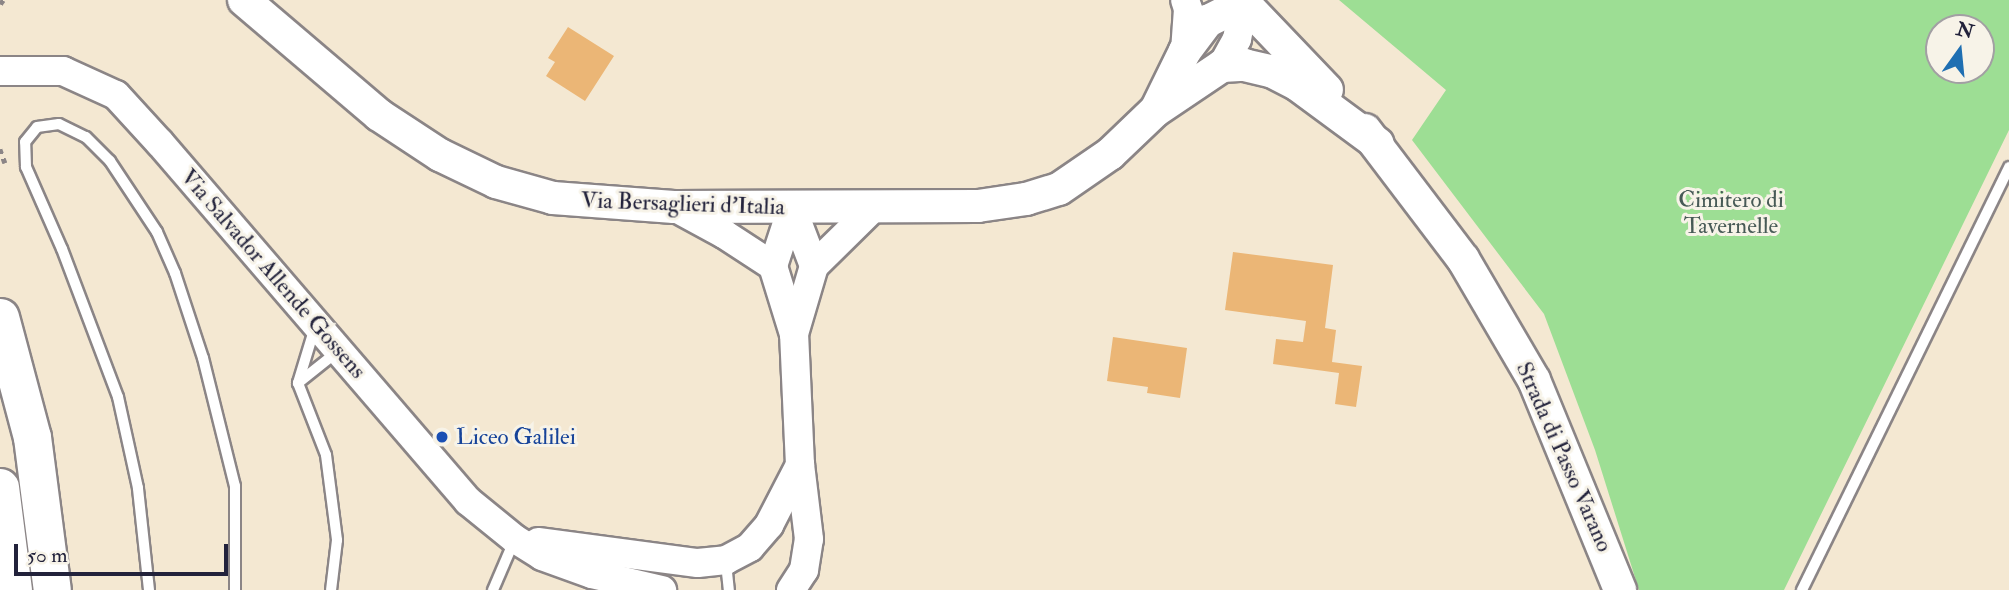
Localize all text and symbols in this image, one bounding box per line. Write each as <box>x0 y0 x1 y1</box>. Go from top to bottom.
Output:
north arrow <box>1925 14 1995 84</box>
text: N <box>1954 17 1976 44</box>
street label: Via Salvador Allende Gossens <box>174 164 372 384</box>
park label: Cimitero di Tavernelle <box>1678 186 1784 240</box>
street label: Via Bersaglieri d'Italia <box>581 187 785 221</box>
street label: Strada di Passo Varano <box>1510 358 1618 556</box>
place label: Liceo Galilei <box>456 423 576 451</box>
marker: Liceo Galilei <box>434 429 450 445</box>
scale bar <box>18 530 231 574</box>
text: 50 m <box>27 542 68 569</box>

